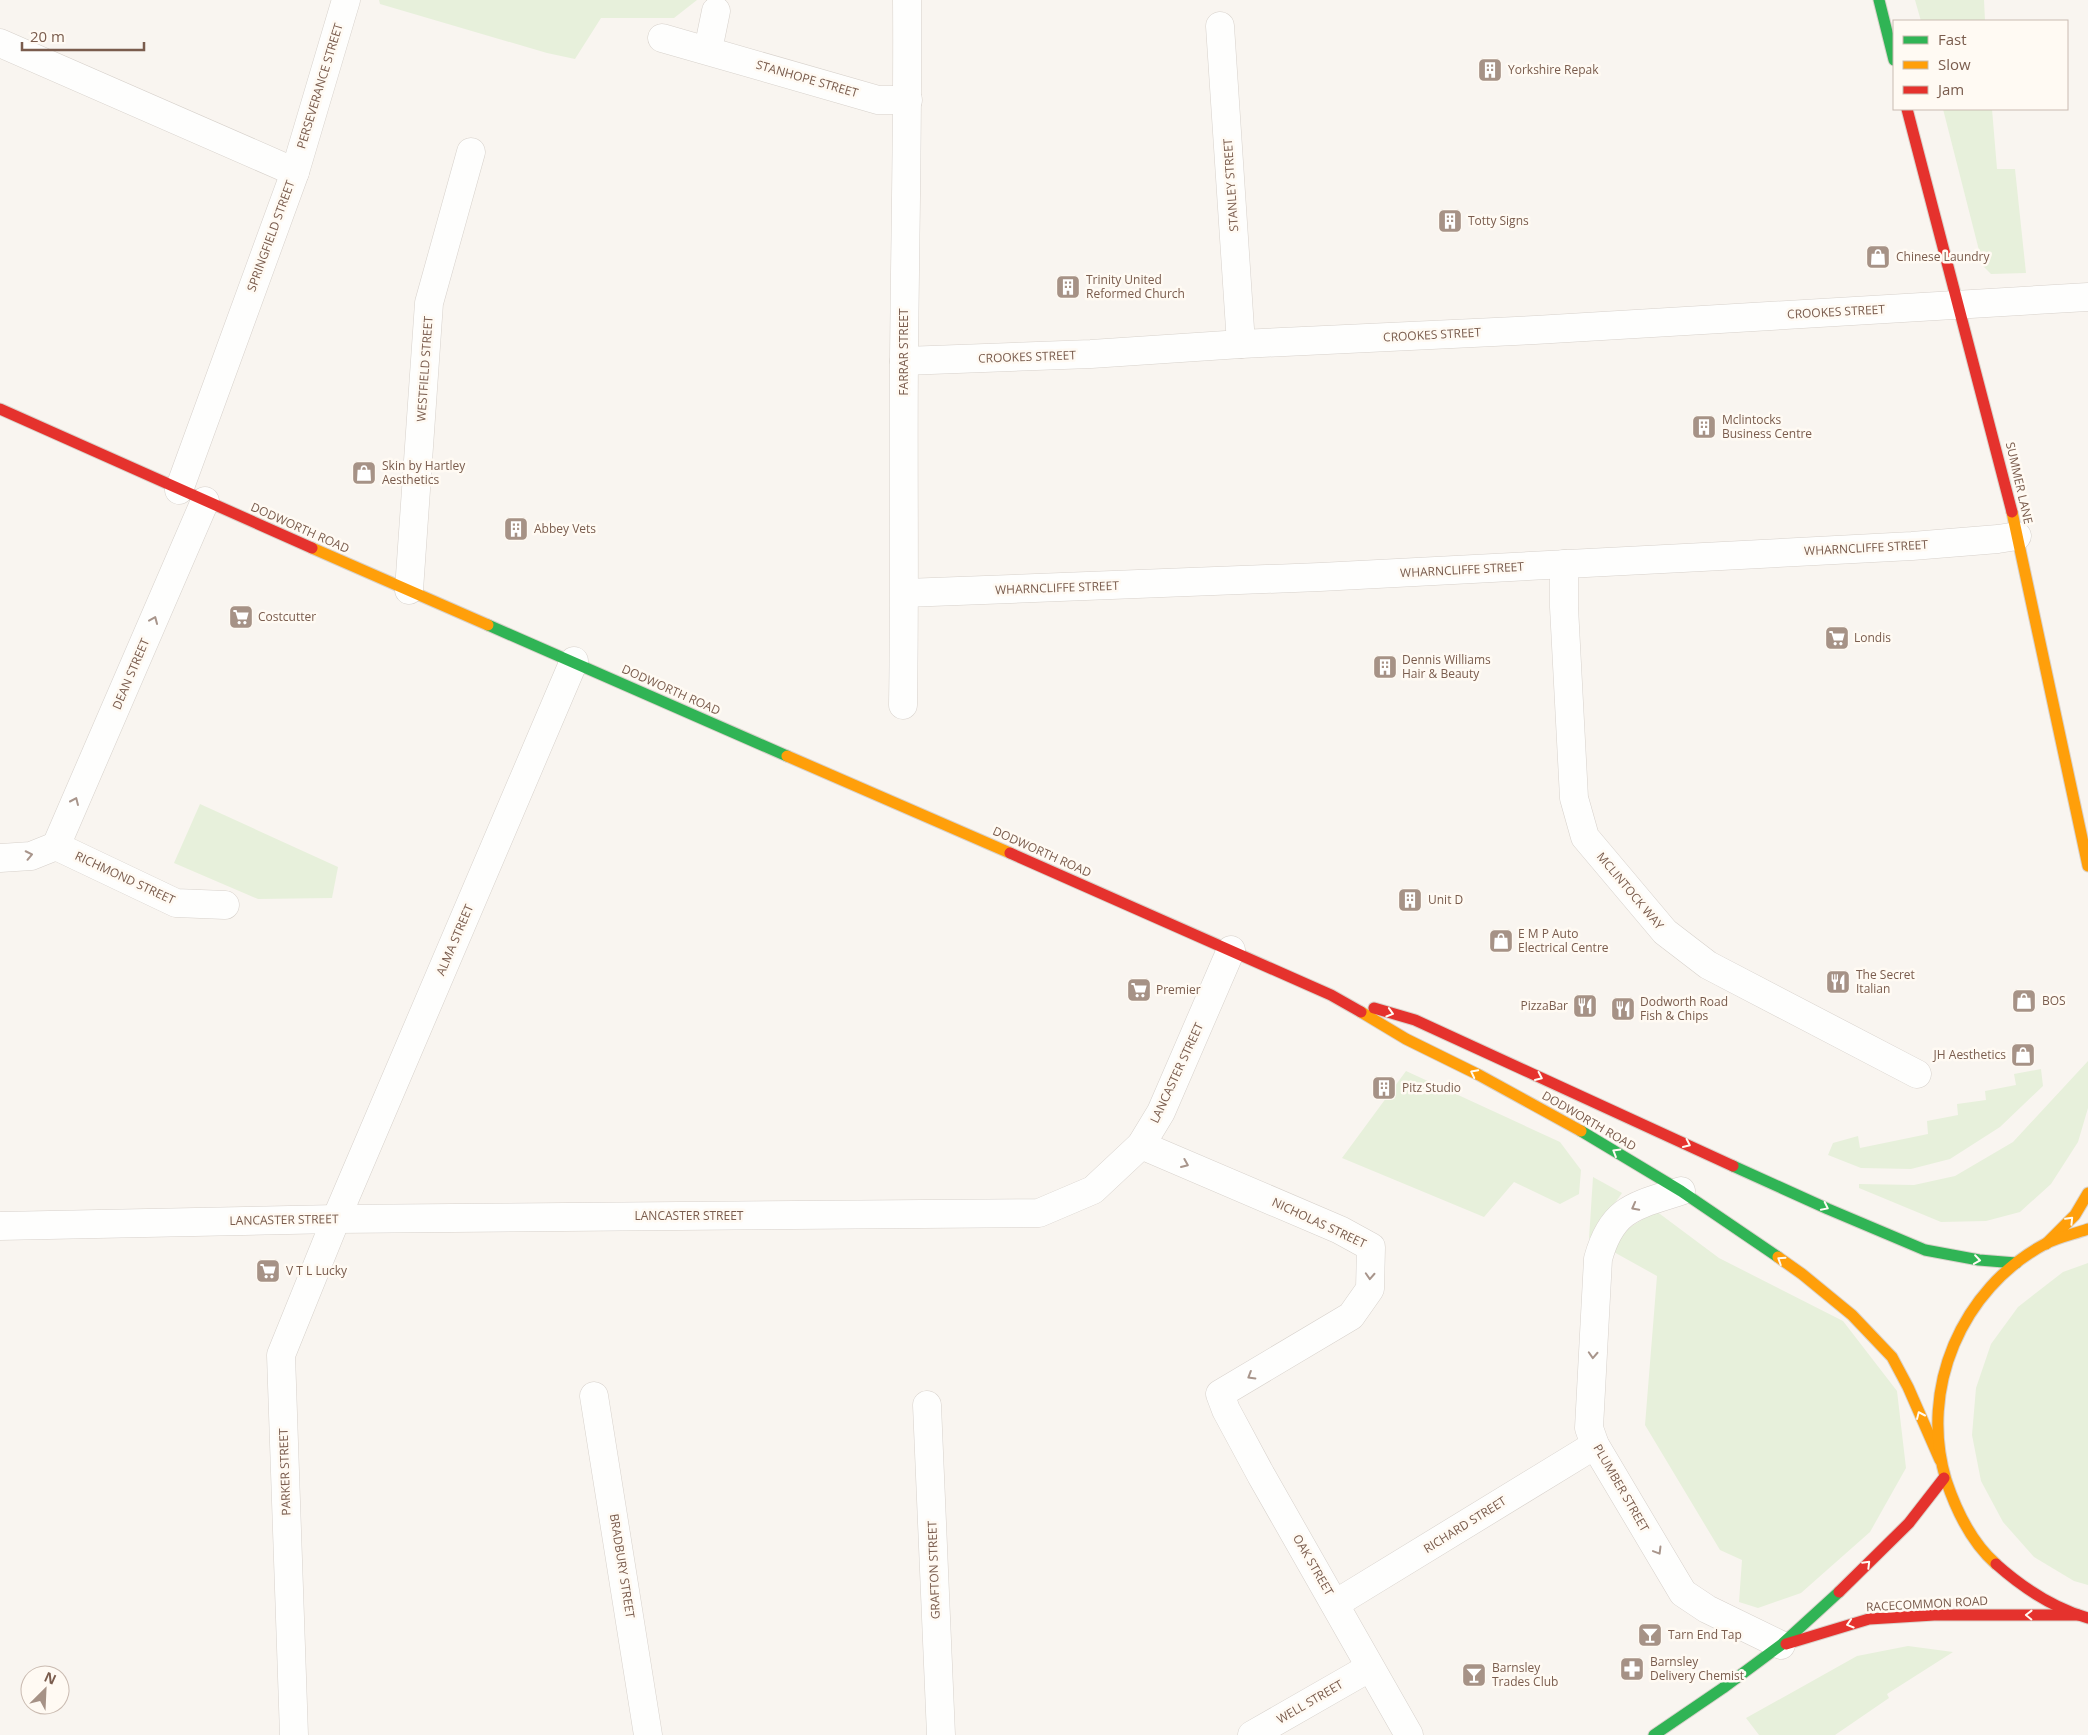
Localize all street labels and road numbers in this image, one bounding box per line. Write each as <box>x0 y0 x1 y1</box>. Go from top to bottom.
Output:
street label: PERSEVERANCE STREET <box>292 21 347 151</box>
street label: STANHOPE STREET <box>754 56 861 101</box>
street label: STANLEY STREET <box>1219 138 1242 232</box>
street label: SPRINGFIELD STREET <box>243 178 299 294</box>
street label: CROOKES STREET <box>1787 300 1886 323</box>
street label: FARRAR STREET <box>895 308 912 396</box>
street label: WESTFIELD STREET <box>412 315 437 422</box>
street label: CROOKES STREET <box>1383 323 1482 346</box>
street label: CROOKES STREET <box>978 346 1077 367</box>
street label: SUMMER LANE <box>2002 440 2037 526</box>
street label: DODWORTH ROAD <box>248 498 352 557</box>
street label: WHARNCLIFFE STREET <box>1804 536 1929 559</box>
street label: WHARNCLIFFE STREET <box>1400 558 1525 581</box>
street label: WHARNCLIFFE STREET <box>995 577 1120 598</box>
street label: DEAN STREET <box>108 635 153 712</box>
street label: DODWORTH ROAD <box>619 660 723 719</box>
street label: DODWORTH ROAD <box>990 822 1094 881</box>
street label: RICHMOND STREET <box>72 847 178 908</box>
street label: MCLINTOCK WAY <box>1593 848 1668 933</box>
street label: ALMA STREET <box>432 901 477 978</box>
street label: LANCASTER STREET <box>1146 1019 1207 1126</box>
street label: DODWORTH ROAD <box>1539 1087 1639 1154</box>
street label: NICHOLAS STREET <box>1269 1193 1369 1252</box>
street label: LANCASTER STREET <box>635 1207 744 1224</box>
street label: LANCASTER STREET <box>229 1210 339 1229</box>
street label: PARKER STREET <box>274 1428 295 1516</box>
street label: PLUMBER STREET <box>1589 1441 1654 1535</box>
street label: RICHARD STREET <box>1420 1492 1510 1557</box>
street label: BRADBURY STREET <box>606 1512 639 1620</box>
street label: GRAFTON STREET <box>923 1520 944 1620</box>
street label: OAK STREET <box>1289 1531 1338 1599</box>
street label: RACECOMMON ROAD <box>1865 1592 1988 1615</box>
street label: WELL STREET <box>1273 1676 1346 1727</box>

